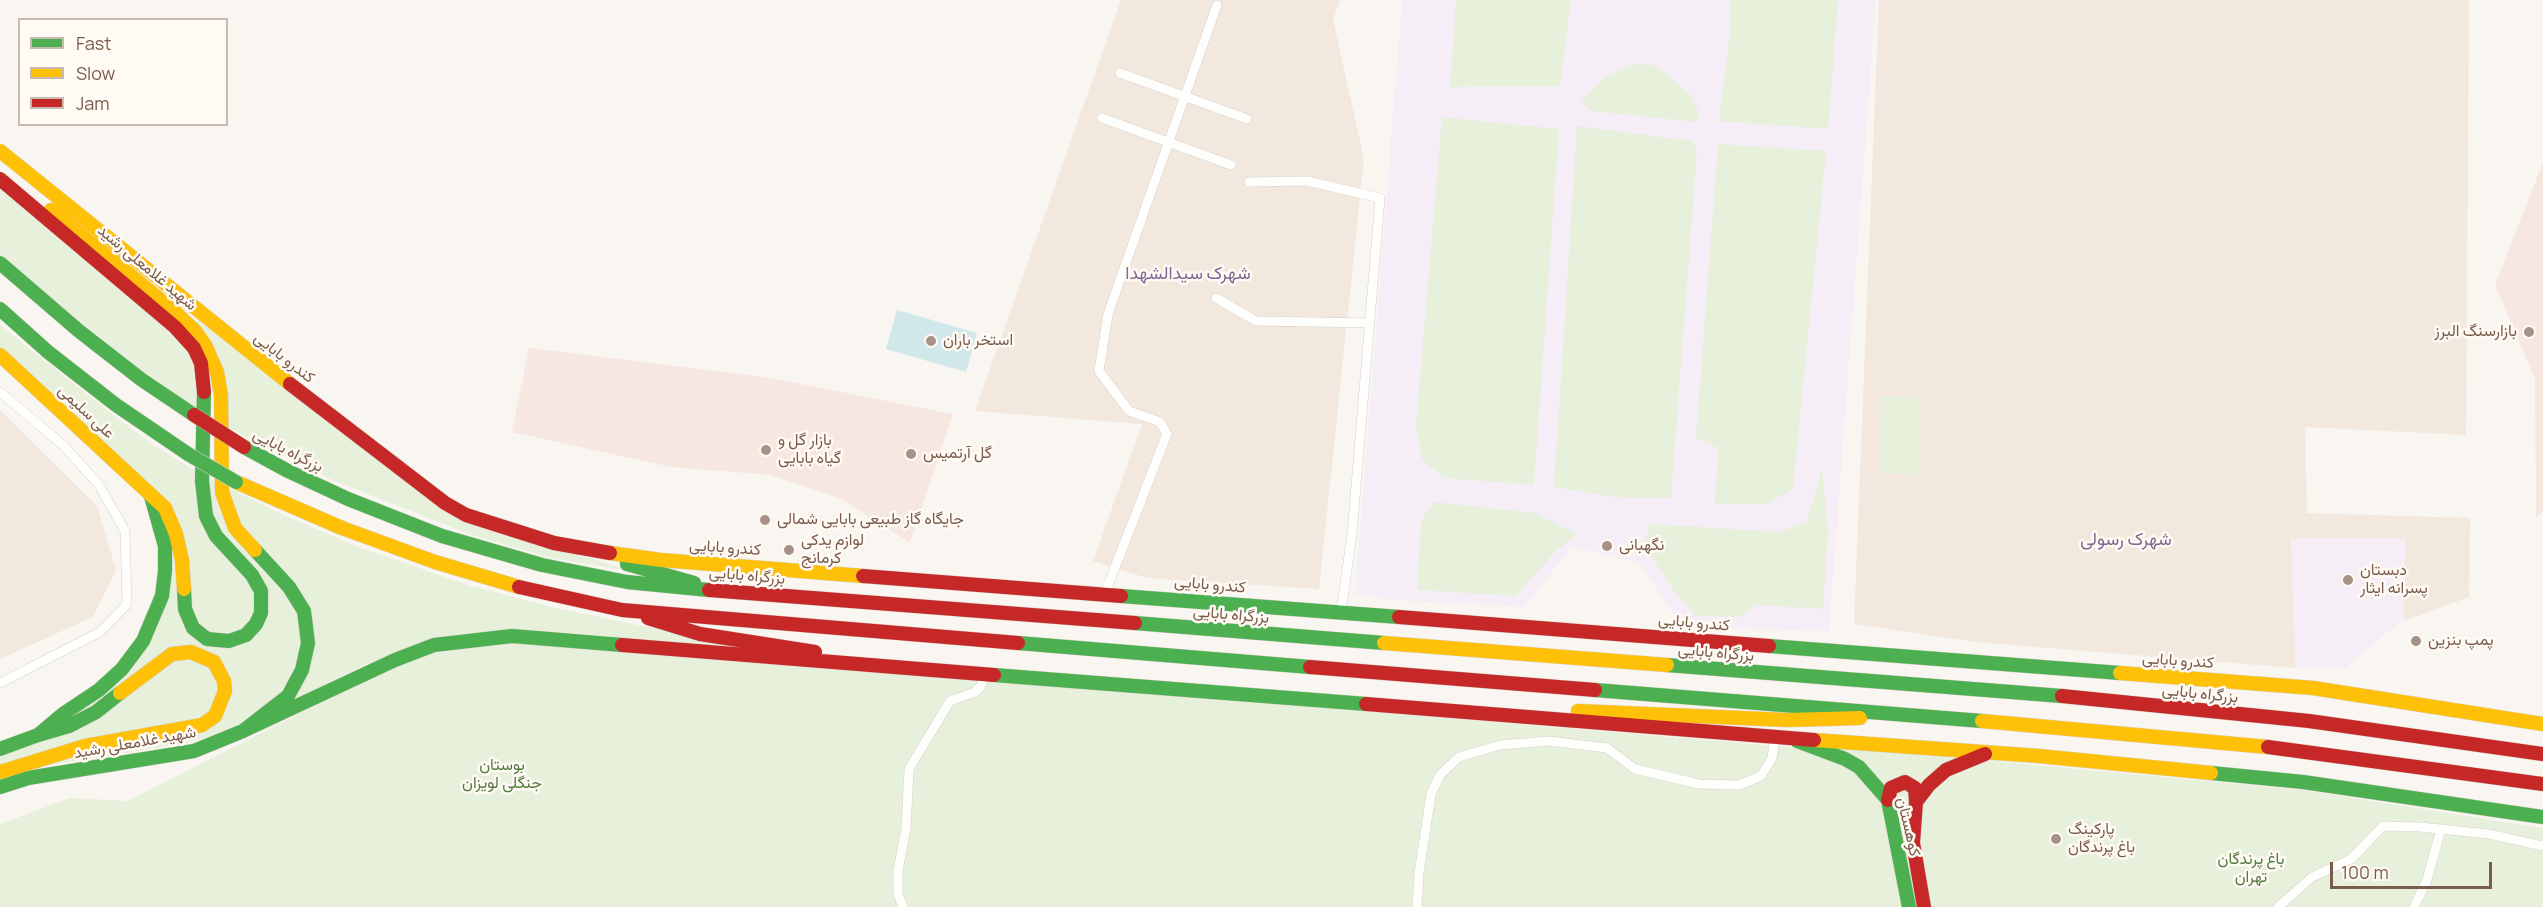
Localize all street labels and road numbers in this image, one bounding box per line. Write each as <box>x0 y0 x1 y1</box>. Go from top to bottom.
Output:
street label: شهید غلامعلی رشید <box>93 221 201 315</box>
street label: کندرو بابایی <box>250 328 318 388</box>
street label: علی سلیمی <box>54 381 118 443</box>
street label: بزرگراه بابایی <box>250 425 326 477</box>
street label: کندرو بابایی <box>688 536 762 560</box>
street label: بزرگراه بابایی <box>708 563 786 589</box>
street label: کندرو بابایی <box>1173 572 1247 598</box>
street label: بزرگراه بابایی <box>1192 602 1270 628</box>
street label: کندرو بابایی <box>1657 610 1731 636</box>
street label: بزرگراه بابایی <box>1677 640 1755 666</box>
street label: کندرو بابایی <box>2141 649 2215 673</box>
street label: بزرگراه بابایی <box>2161 680 2239 708</box>
street label: شهید غلامعلی رشید <box>72 723 198 763</box>
street label: کوهستان <box>1892 796 1924 858</box>

